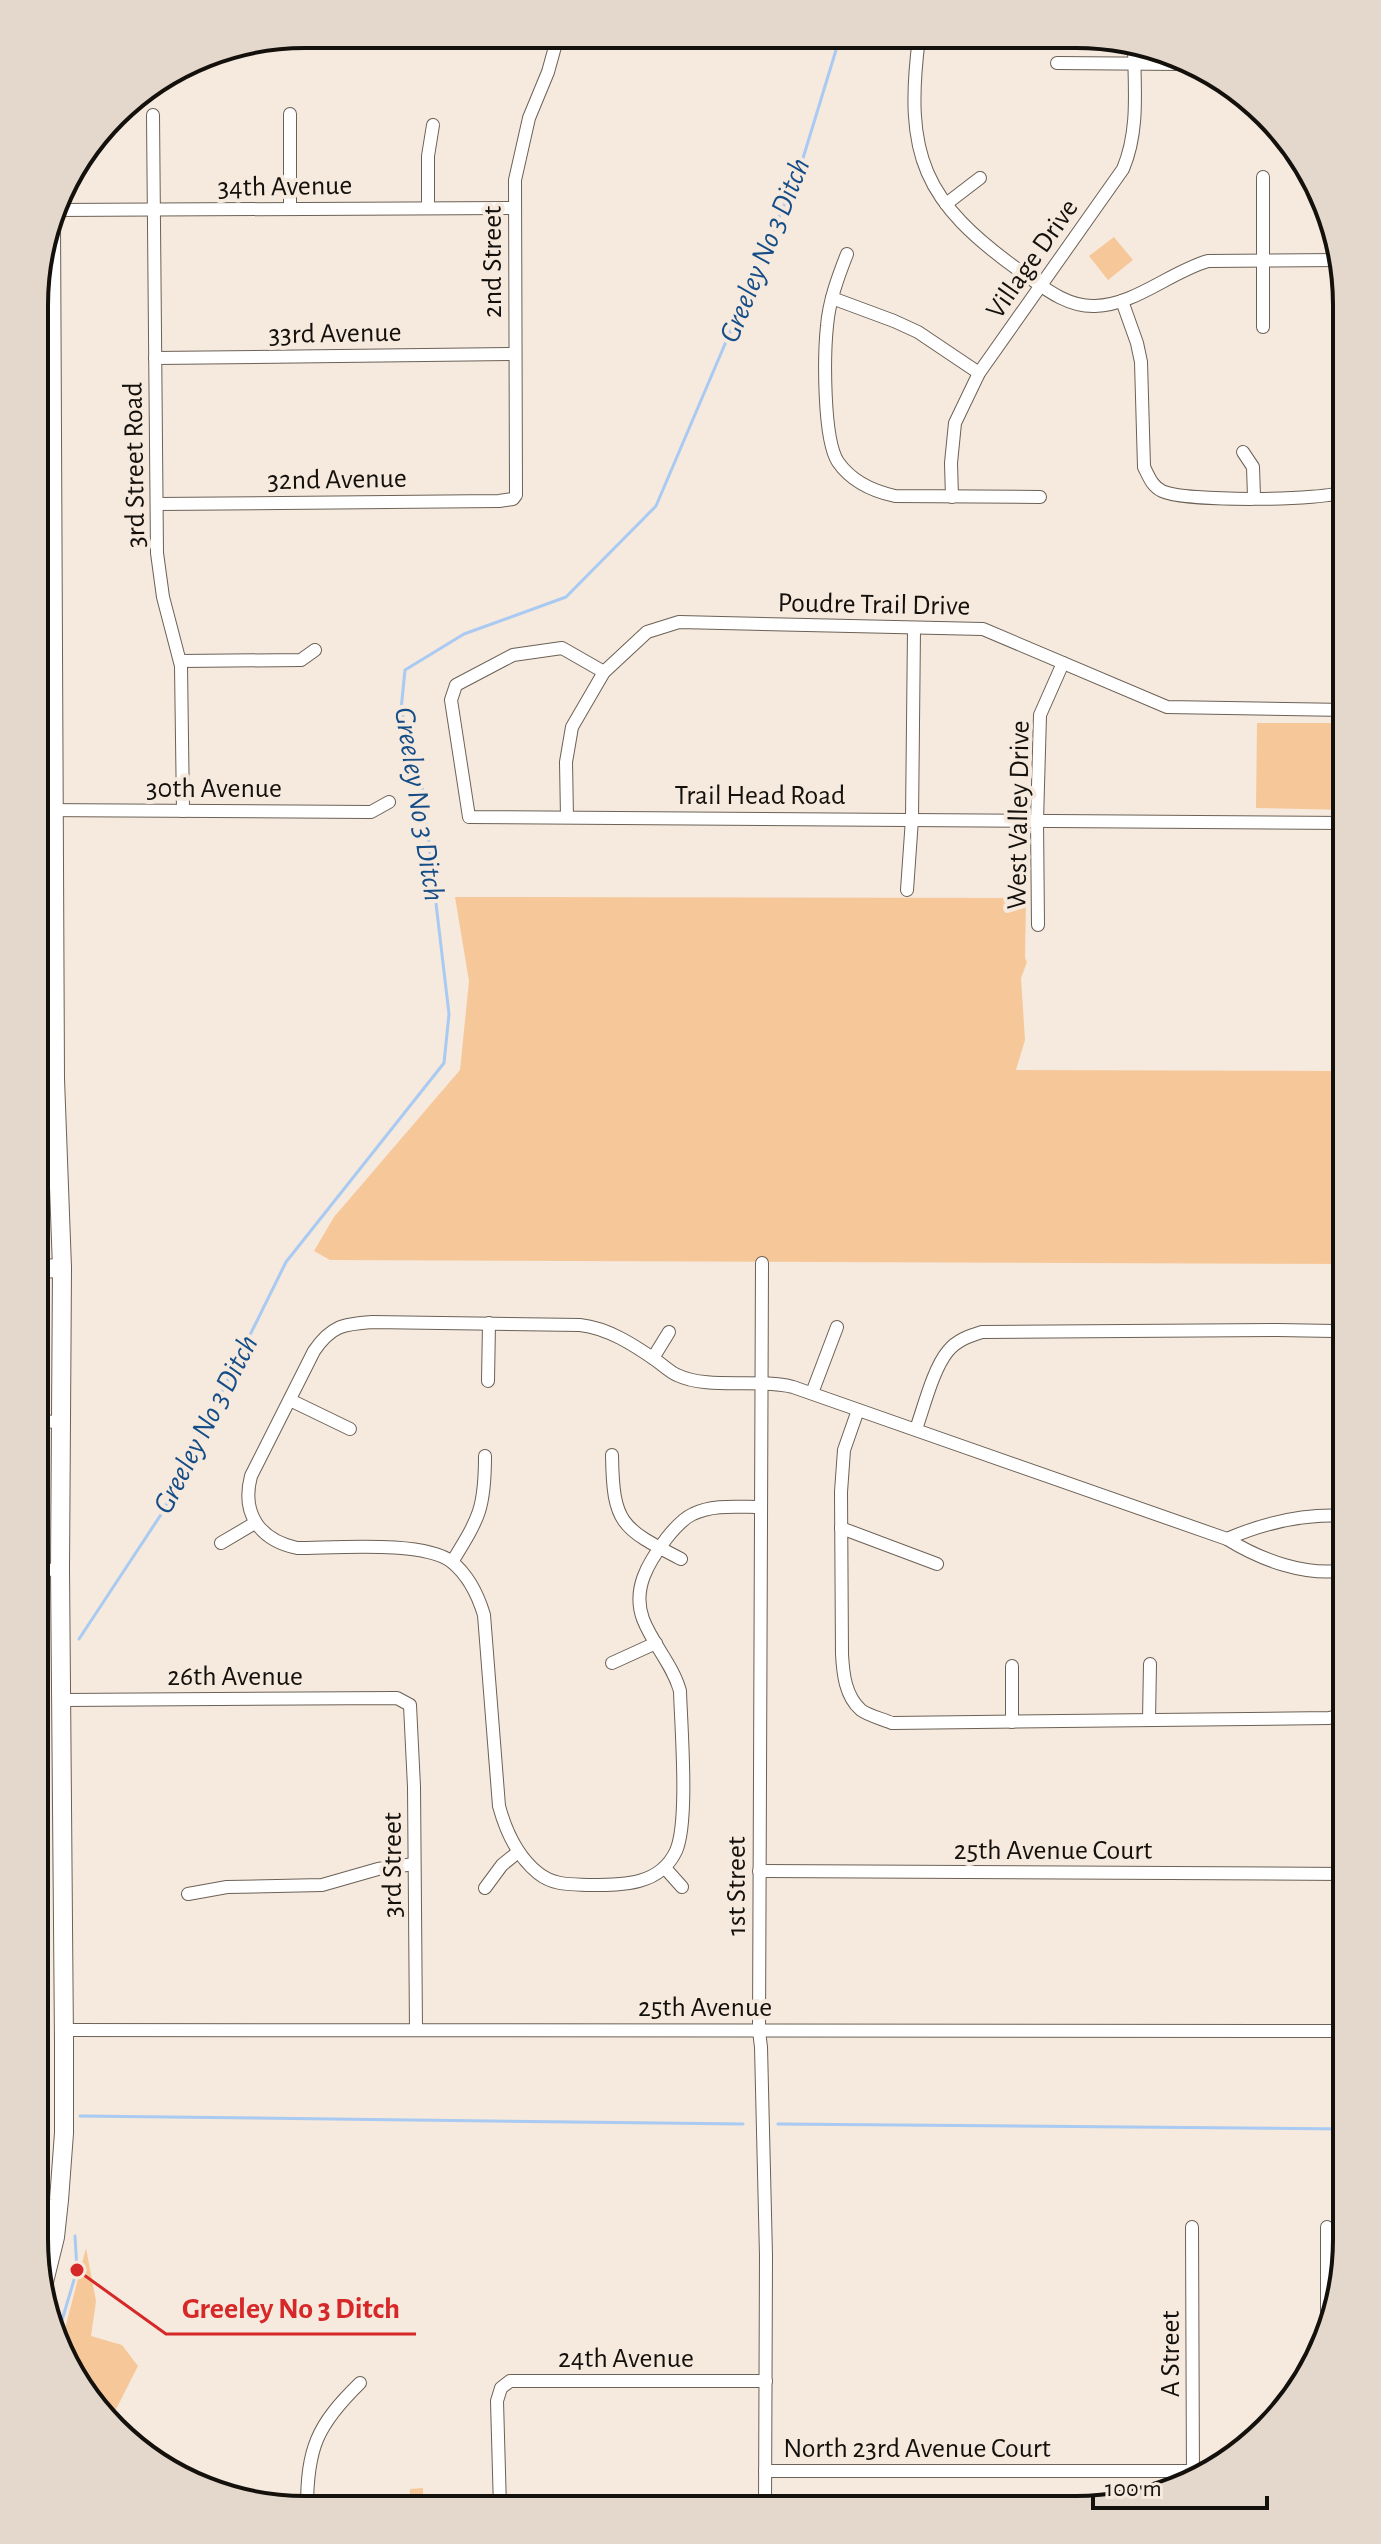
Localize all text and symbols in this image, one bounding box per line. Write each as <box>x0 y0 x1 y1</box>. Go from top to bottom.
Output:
water label: Greeley No 3 Ditch <box>714 154 816 347</box>
street label: 34th Avenue <box>217 172 353 202</box>
street label: Village Drive <box>981 194 1084 324</box>
street label: 2nd Street <box>479 206 507 318</box>
street label: 33rd Avenue <box>268 319 402 349</box>
street label: 3rd Street Road <box>120 382 150 548</box>
street label: 32nd Avenue <box>267 465 407 495</box>
street label: Poudre Trail Drive <box>777 589 971 621</box>
water label: Greeley No 3 Ditch <box>389 705 449 903</box>
street label: West Valley Drive <box>1003 720 1035 910</box>
street label: 30th Avenue <box>146 775 282 803</box>
street label: Trail Head Road <box>674 782 846 810</box>
water label: Greeley No 3 Ditch <box>148 1330 264 1519</box>
street label: 26th Avenue <box>167 1663 303 1691</box>
street label: 3rd Street <box>379 1812 407 1918</box>
street label: 1st Street <box>723 1836 751 1936</box>
street label: 25th Avenue Court <box>954 1837 1152 1865</box>
street label: 25th Avenue <box>638 1994 772 2022</box>
callout: Greeley No 3 Ditch <box>166 2280 416 2334</box>
text: Greeley No 3 Ditch <box>182 2294 400 2324</box>
street label: A Street <box>1157 2311 1185 2397</box>
street label: 24th Avenue <box>558 2345 694 2373</box>
street label: North 23rd Avenue Court <box>783 2435 1051 2463</box>
scale bar <box>1093 2460 1267 2510</box>
text: 100 m <box>1105 2477 1162 2501</box>

